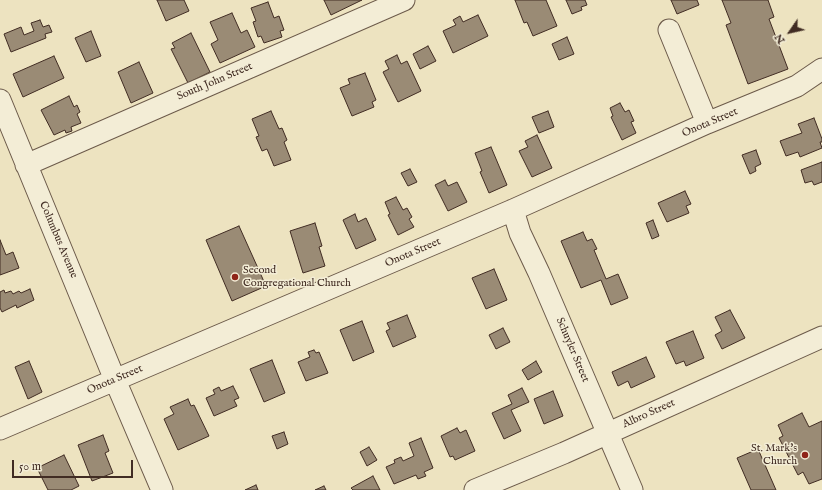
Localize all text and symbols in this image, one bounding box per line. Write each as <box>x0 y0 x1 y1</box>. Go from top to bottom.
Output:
north arrow <box>770 12 810 52</box>
text: N <box>772 31 789 47</box>
street label: South John Street <box>175 60 255 104</box>
street label: Onota Street <box>680 105 740 141</box>
street label: Columbus Avenue <box>36 200 80 280</box>
street label: Onota Street <box>383 235 443 271</box>
place label: Second Congregational Church <box>243 264 351 290</box>
marker: Second Congregational Church <box>230 272 240 282</box>
street label: Schuyler Street <box>552 316 592 384</box>
street label: Onota Street <box>85 362 145 398</box>
street label: Albro Street <box>621 397 677 431</box>
place label: St. Mark's Church <box>751 442 797 468</box>
marker: St. Mark's Church <box>800 450 810 460</box>
scale bar <box>14 452 135 478</box>
text: 50 m <box>19 459 41 474</box>

